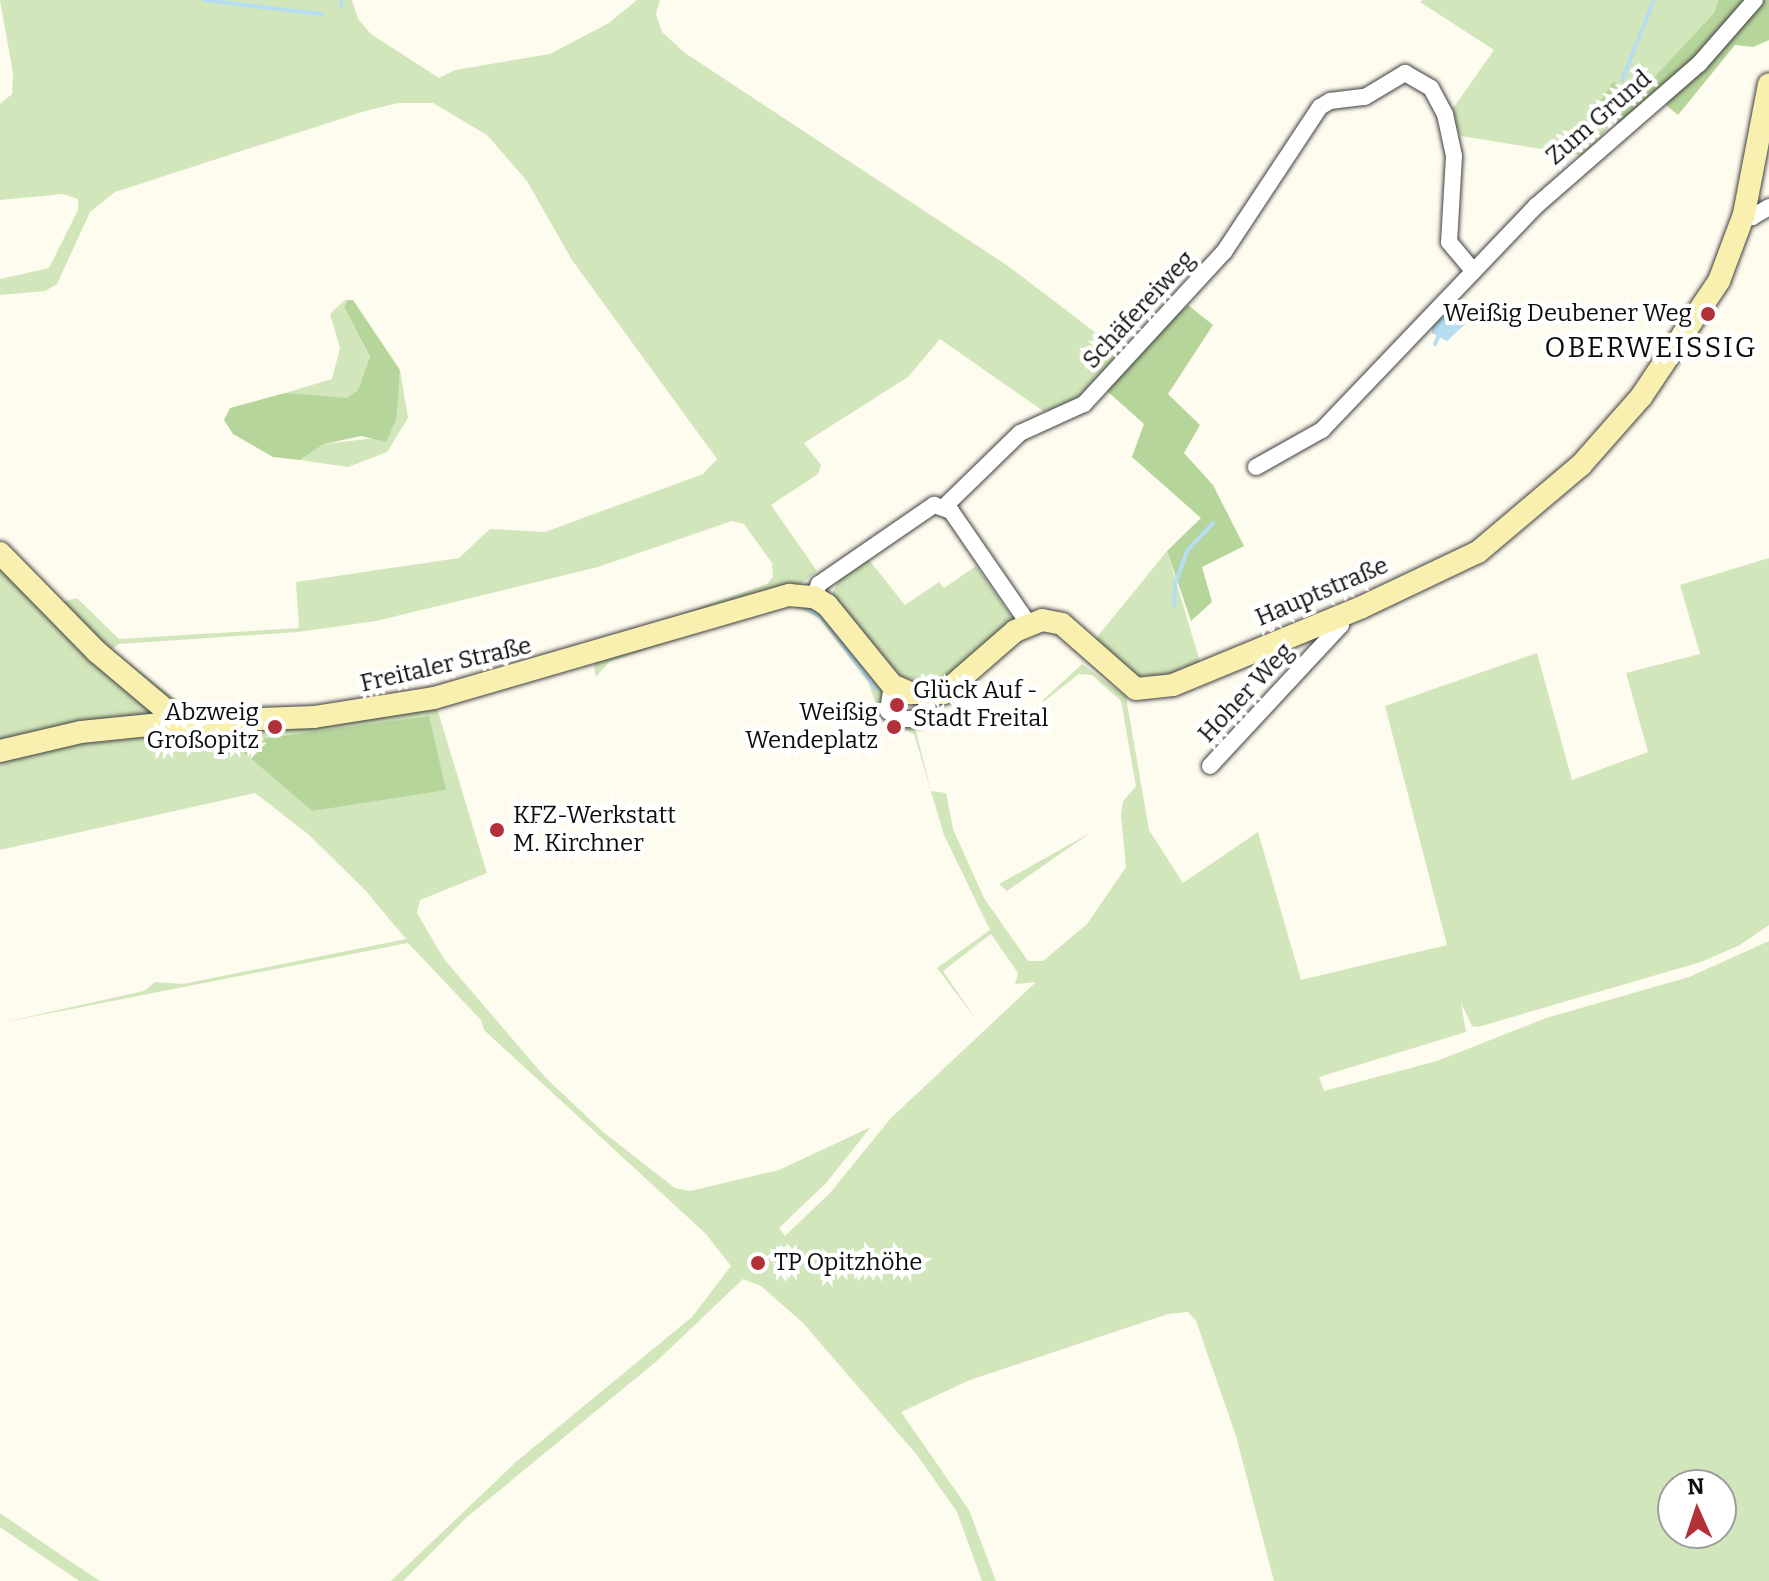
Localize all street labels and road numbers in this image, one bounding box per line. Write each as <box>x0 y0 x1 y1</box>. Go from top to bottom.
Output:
street label: Zum Grund <box>1541 65 1657 171</box>
street label: Schäfereiweg <box>1077 245 1201 375</box>
street label: Hauptstraße <box>1251 551 1393 633</box>
street label: Freitaler Straße <box>358 631 534 699</box>
street label: Hoher Weg <box>1193 637 1299 749</box>

